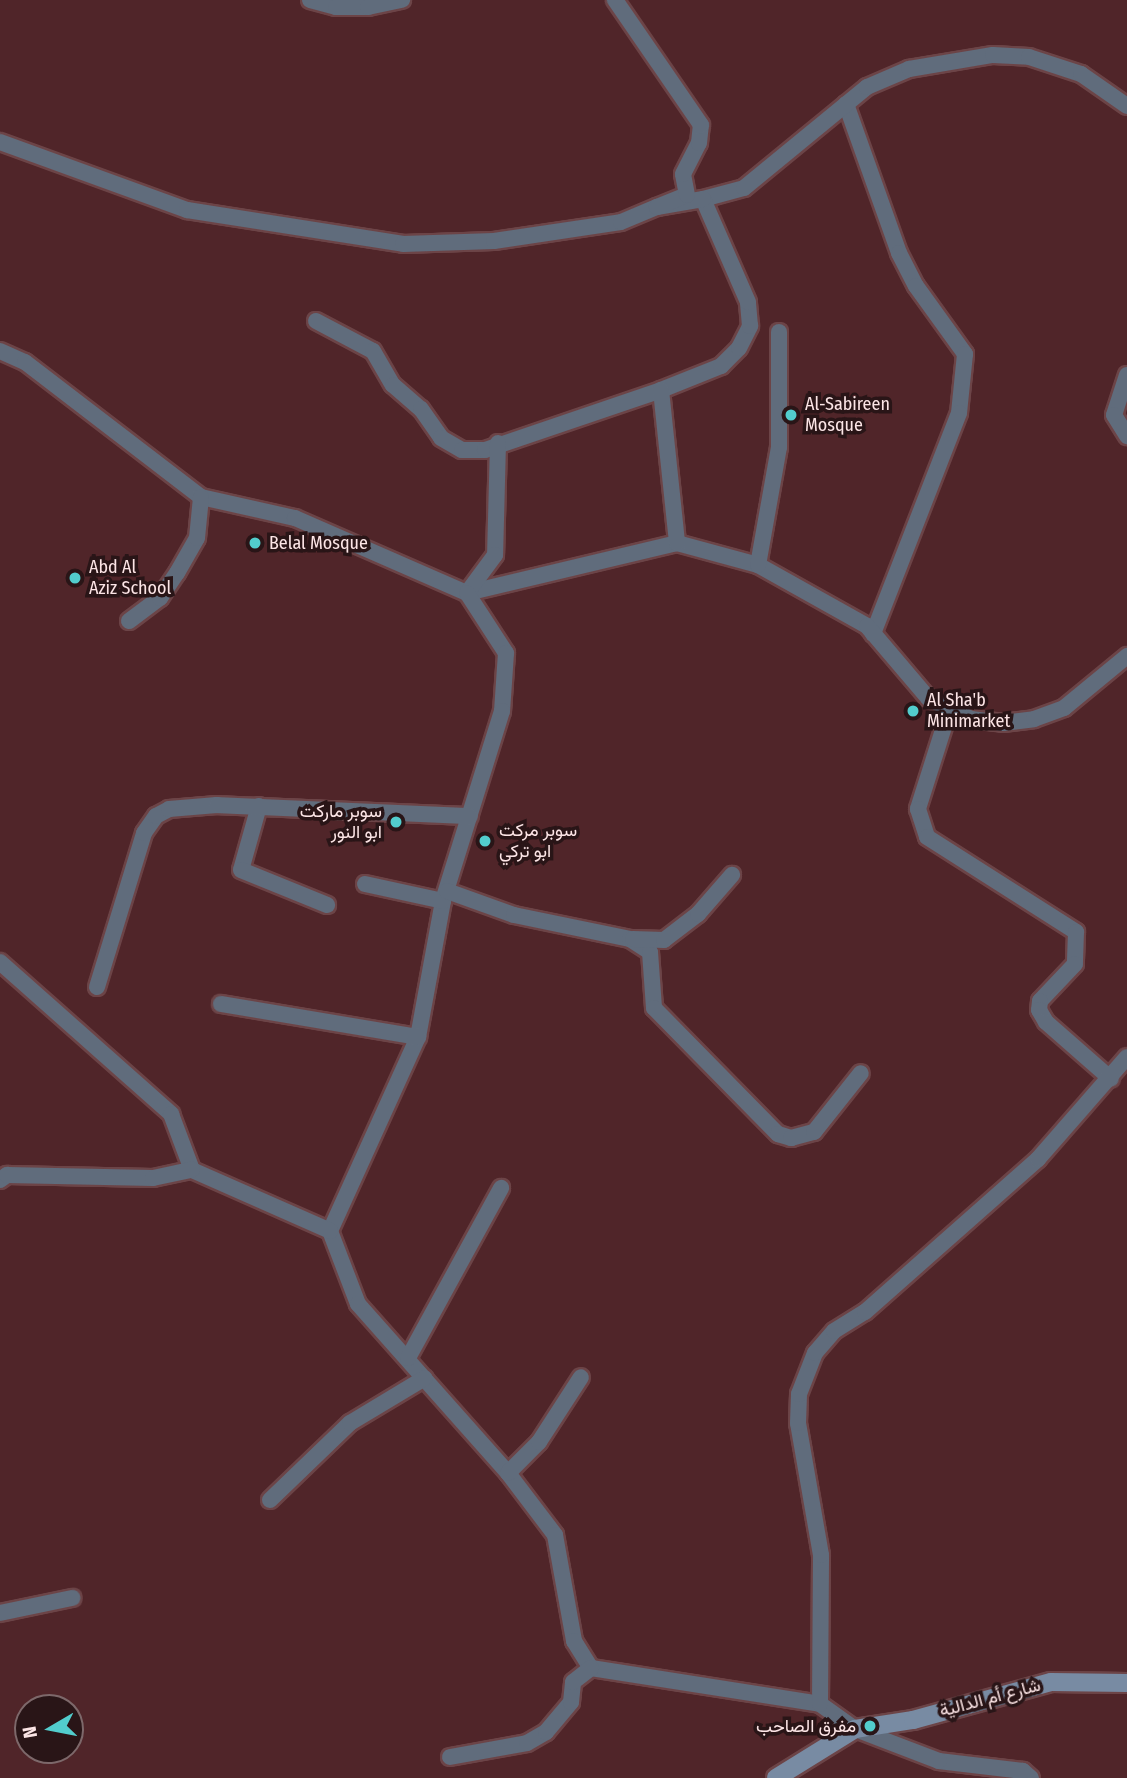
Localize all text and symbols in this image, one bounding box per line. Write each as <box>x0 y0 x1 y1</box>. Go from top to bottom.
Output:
place label: Al-Sabireen Mosque <box>805 394 890 436</box>
marker: Al-Sabireen Mosque <box>783 407 799 423</box>
place label: Belal Mosque <box>269 532 368 554</box>
marker: Belal Mosque <box>247 535 263 551</box>
place label: Abd Al Aziz School <box>89 557 171 600</box>
marker: Abd Al Aziz School <box>67 570 83 586</box>
place label: Al Sha'b Minimarket <box>927 690 1010 732</box>
marker: Al Sha'b Minimarket <box>905 703 921 719</box>
place label: سوبر ماركت ابو النور <box>300 801 382 844</box>
marker: سوبر ماركت ابو النور <box>388 814 404 830</box>
place label: سوبر مركت ابو تركي <box>499 820 577 862</box>
marker: سوبر مركت ابو تركي <box>477 833 493 849</box>
street label: شارع أم الدالية <box>937 1674 1043 1722</box>
north arrow <box>14 1694 84 1764</box>
place label: مفرق الصاحب <box>756 1715 856 1737</box>
marker: مفرق الصاحب <box>862 1718 878 1734</box>
text: N <box>17 1725 42 1740</box>

